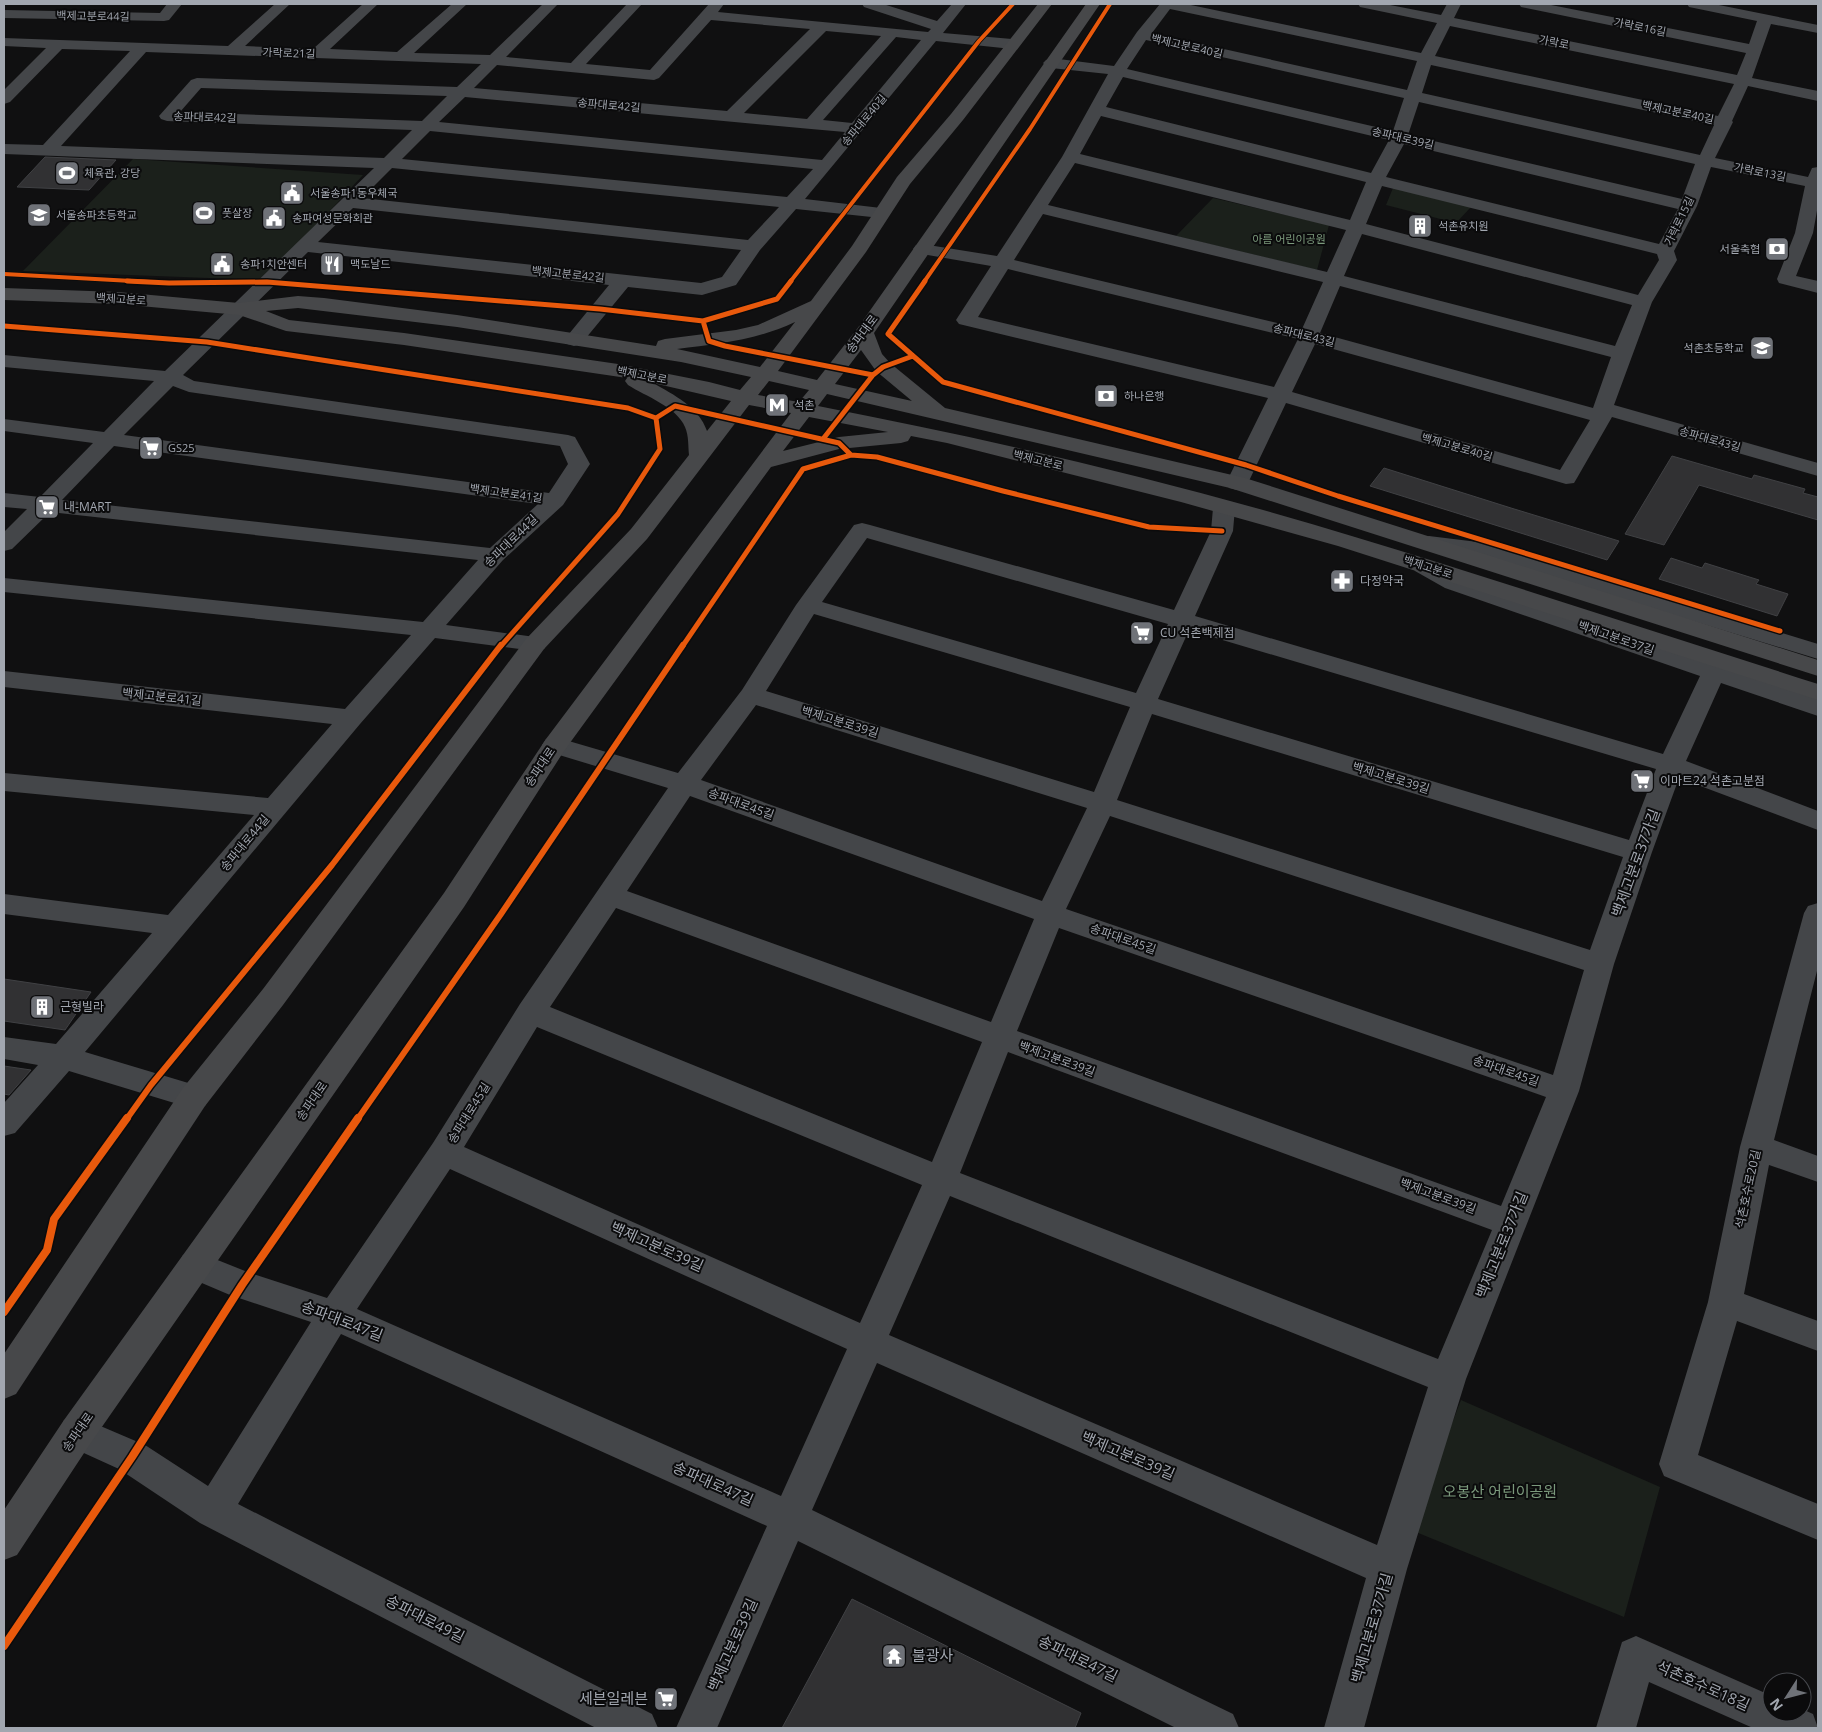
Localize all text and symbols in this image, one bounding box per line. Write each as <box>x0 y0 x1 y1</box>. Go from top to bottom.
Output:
street label: 백제고분로44길 <box>56 7 130 24</box>
street label: 가락로16길 <box>1613 14 1668 39</box>
street label: 백제고분로40길 <box>1150 30 1225 61</box>
street label: 가락로 <box>1538 31 1570 52</box>
street label: 가락로21길 <box>262 44 316 61</box>
street label: 송파대로40길 <box>838 91 890 149</box>
street label: 송파대로42길 <box>577 94 641 115</box>
street label: 백제고분로40길 <box>1641 97 1716 126</box>
street label: 송파대로42길 <box>173 108 237 125</box>
street label: 송파대로39길 <box>1371 123 1436 152</box>
street label: 가락로13길 <box>1733 159 1788 184</box>
sports icon: 체육관, 강당 <box>54 160 80 186</box>
place label: 체육관, 강당 <box>84 165 140 180</box>
public building icon: 서울송파1동우체국 <box>279 180 305 206</box>
place label: 서울송파1동우체국 <box>310 185 397 200</box>
street label: 가락로15길 <box>1660 194 1697 248</box>
sports icon: 풋살장 <box>191 200 217 226</box>
school or university icon: 서울송파초등학교 <box>26 202 52 228</box>
place label: 풋살장 <box>222 205 252 220</box>
public building icon: 송파여성문화회관 <box>261 205 287 231</box>
place label: 서울송파초등학교 <box>56 207 137 222</box>
place label: 송파여성문화회관 <box>292 210 373 225</box>
building icon: 석촌유치원 <box>1407 213 1433 239</box>
place label: 석촌유치원 <box>1438 218 1489 233</box>
park label: 아름 어린이공원 <box>1252 231 1326 246</box>
bank icon: 서울축협 <box>1764 236 1790 262</box>
place label: 서울축협 <box>1720 241 1760 256</box>
public building icon: 송파1치안센터 <box>209 251 235 277</box>
restaurant icon: 맥도날드 <box>319 251 345 277</box>
place label: 송파1치안센터 <box>240 256 307 271</box>
place label: 맥도날드 <box>350 256 390 271</box>
street label: 백제고분로42길 <box>531 262 605 285</box>
street label: 백제고분로 <box>95 289 147 308</box>
street label: 송파대로 <box>842 311 882 356</box>
street label: 송파대로43길 <box>1272 320 1337 349</box>
school or university icon: 석촌초등학교 <box>1749 335 1775 361</box>
place label: 석촌초등학교 <box>1683 340 1744 355</box>
street label: 백제고분로 <box>616 362 668 387</box>
bank icon: 하나은행 <box>1093 383 1119 409</box>
place label: 하나은행 <box>1124 388 1164 403</box>
metro station icon: 석촌 <box>764 392 790 418</box>
place label: 석촌 <box>794 397 814 412</box>
street label: 송파대로43길 <box>1678 423 1743 454</box>
street label: 백제고분로40길 <box>1420 429 1494 464</box>
supermarket icon: GS25 <box>138 435 164 461</box>
place label: GS25 <box>168 440 195 455</box>
street label: 백제고분로 <box>1012 446 1064 473</box>
street label: 백제고분로41길 <box>469 480 543 505</box>
supermarket icon: 내-MART <box>34 494 60 520</box>
place label: 내-MART <box>64 498 112 515</box>
street label: 송파대로44길 <box>480 511 541 571</box>
street label: 백제고분로 <box>1402 552 1455 581</box>
pharmacy icon: 다정약국 <box>1329 568 1355 594</box>
place label: 다정약국 <box>1360 572 1404 589</box>
street label: 백제고분로37길 <box>1576 616 1657 659</box>
supermarket icon: CU 석촌백제점 <box>1129 620 1155 646</box>
place label: CU 석촌백제점 <box>1160 624 1235 641</box>
street label: 백제고분로41길 <box>121 684 203 709</box>
street label: 백제고분로39길 <box>799 702 881 741</box>
street label: 송파대로 <box>520 744 559 790</box>
street label: 백제고분로39길 <box>1350 758 1432 797</box>
supermarket icon: 이마트24 석촌고분점 <box>1629 768 1655 794</box>
place label: 이마트24 석촌고분점 <box>1660 772 1765 789</box>
street label: 송파대로45길 <box>706 784 776 823</box>
street label: 백제고분로37가길 <box>1606 806 1664 920</box>
street label: 송파대로44길 <box>216 811 273 875</box>
street label: 송파대로45길 <box>1088 919 1159 958</box>
building icon: 근형빌라 <box>29 994 55 1020</box>
place label: 근형빌라 <box>60 998 104 1015</box>
street label: 백제고분로39길 <box>1017 1037 1098 1080</box>
street label: 송파대로45길 <box>1471 1051 1542 1090</box>
street label: 송파대로 <box>292 1078 331 1124</box>
street label: 송파대로45길 <box>443 1079 494 1146</box>
street label: 석촌호수로20길 <box>1731 1148 1764 1230</box>
street label: 백제고분로39길 <box>1398 1174 1479 1217</box>
street label: 백제고분로37가길 <box>1470 1188 1532 1301</box>
street label: 백제고분로39길 <box>608 1217 707 1276</box>
street label: 송파대로47길 <box>299 1295 386 1345</box>
street label: 송파대로 <box>58 1409 97 1455</box>
street label: 백제고분로39길 <box>1078 1426 1178 1484</box>
street label: 송파대로47길 <box>670 1456 757 1510</box>
park label: 오봉산 어린이공원 <box>1443 1481 1557 1501</box>
street label: 백제고분로37가길 <box>1346 1570 1396 1685</box>
street label: 송파대로49길 <box>383 1590 468 1647</box>
street label: 백제고분로39길 <box>703 1595 762 1694</box>
street label: 송파대로47길 <box>1035 1630 1122 1686</box>
temple icon: 불광사 <box>881 1643 907 1669</box>
place label: 불광사 <box>912 1645 954 1665</box>
street label: 석촌호수로18길 <box>1654 1656 1753 1715</box>
north arrow <box>1762 1672 1812 1722</box>
supermarket icon: 세븐일레븐 <box>653 1686 679 1712</box>
place label: 세븐일레븐 <box>579 1688 648 1708</box>
text: N <box>1765 1695 1787 1715</box>

